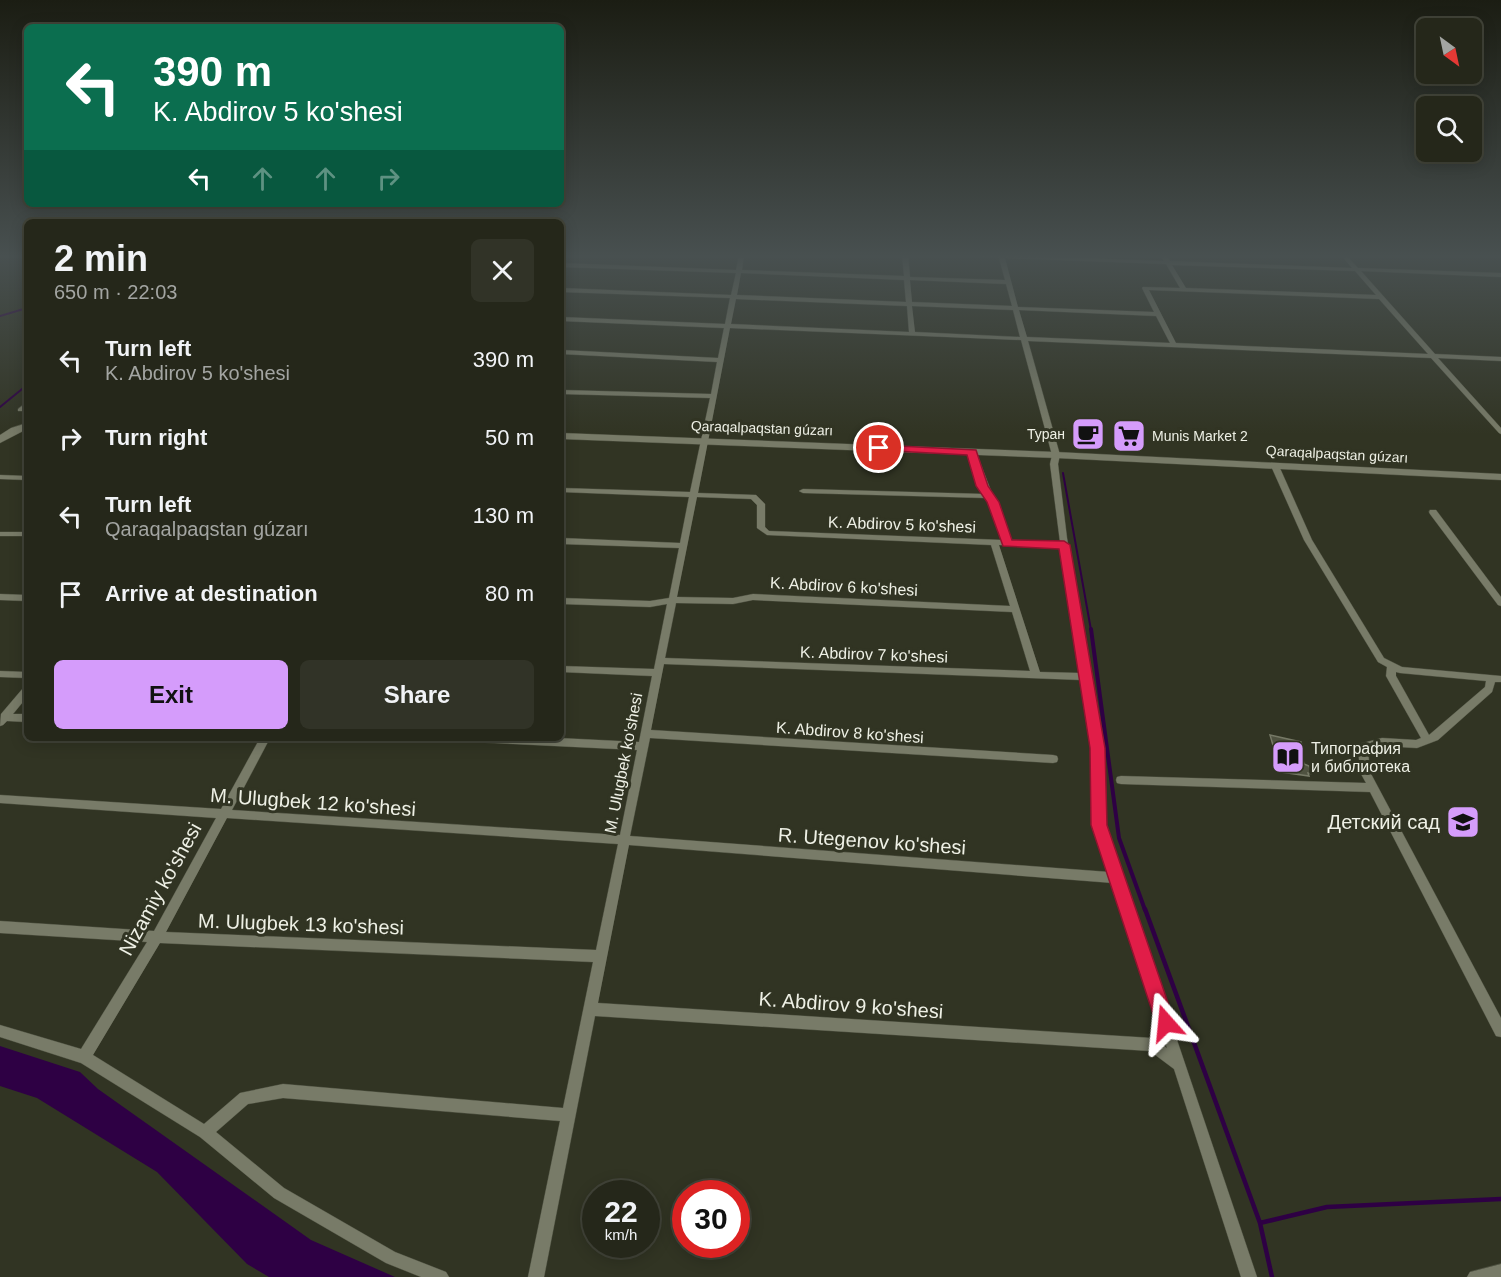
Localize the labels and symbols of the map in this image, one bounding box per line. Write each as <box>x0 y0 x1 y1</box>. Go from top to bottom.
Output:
north arrow <box>1416 18 1482 84</box>
cafe icon: Туран <box>1070 416 1106 452</box>
street label: Qaraqalpaqstan gúzarı <box>691 418 833 438</box>
supermarket icon: Munis Market 2 <box>1111 418 1147 454</box>
pin <box>853 422 904 473</box>
place label: Туран <box>1027 426 1065 442</box>
place label: Munis Market 2 <box>1152 428 1248 444</box>
street label: Qaraqalpaqstan gúzarı <box>1265 442 1409 466</box>
street label: K. Abdirov 5 ko'shesi <box>828 513 976 536</box>
street label: K. Abdirov 6 ko'shesi <box>770 574 918 599</box>
street label: K. Abdirov 7 ko'shesi <box>800 643 948 666</box>
street label: M. Ulugbek ko'shesi <box>602 691 645 835</box>
street label: K. Abdirov 8 ko'shesi <box>776 719 924 746</box>
library icon: Типография и библиотека <box>1270 739 1306 775</box>
place label: Типография и библиотека <box>1311 740 1410 775</box>
street label: M. Ulugbek 12 ko'shesi <box>209 784 417 820</box>
school or university icon: Детский сад <box>1445 804 1481 840</box>
place label: Детский сад <box>1328 811 1440 833</box>
street label: Nizamiy ko'shesi <box>114 819 206 959</box>
street label: R. Utegenov ko'shesi <box>777 823 967 859</box>
street label: M. Ulugbek 13 ko'shesi <box>198 909 404 939</box>
street label: K. Abdirov 9 ko'shesi <box>758 988 944 1022</box>
position arrow <box>1134 991 1198 1055</box>
speed limit sign: 30 <box>672 1180 750 1258</box>

